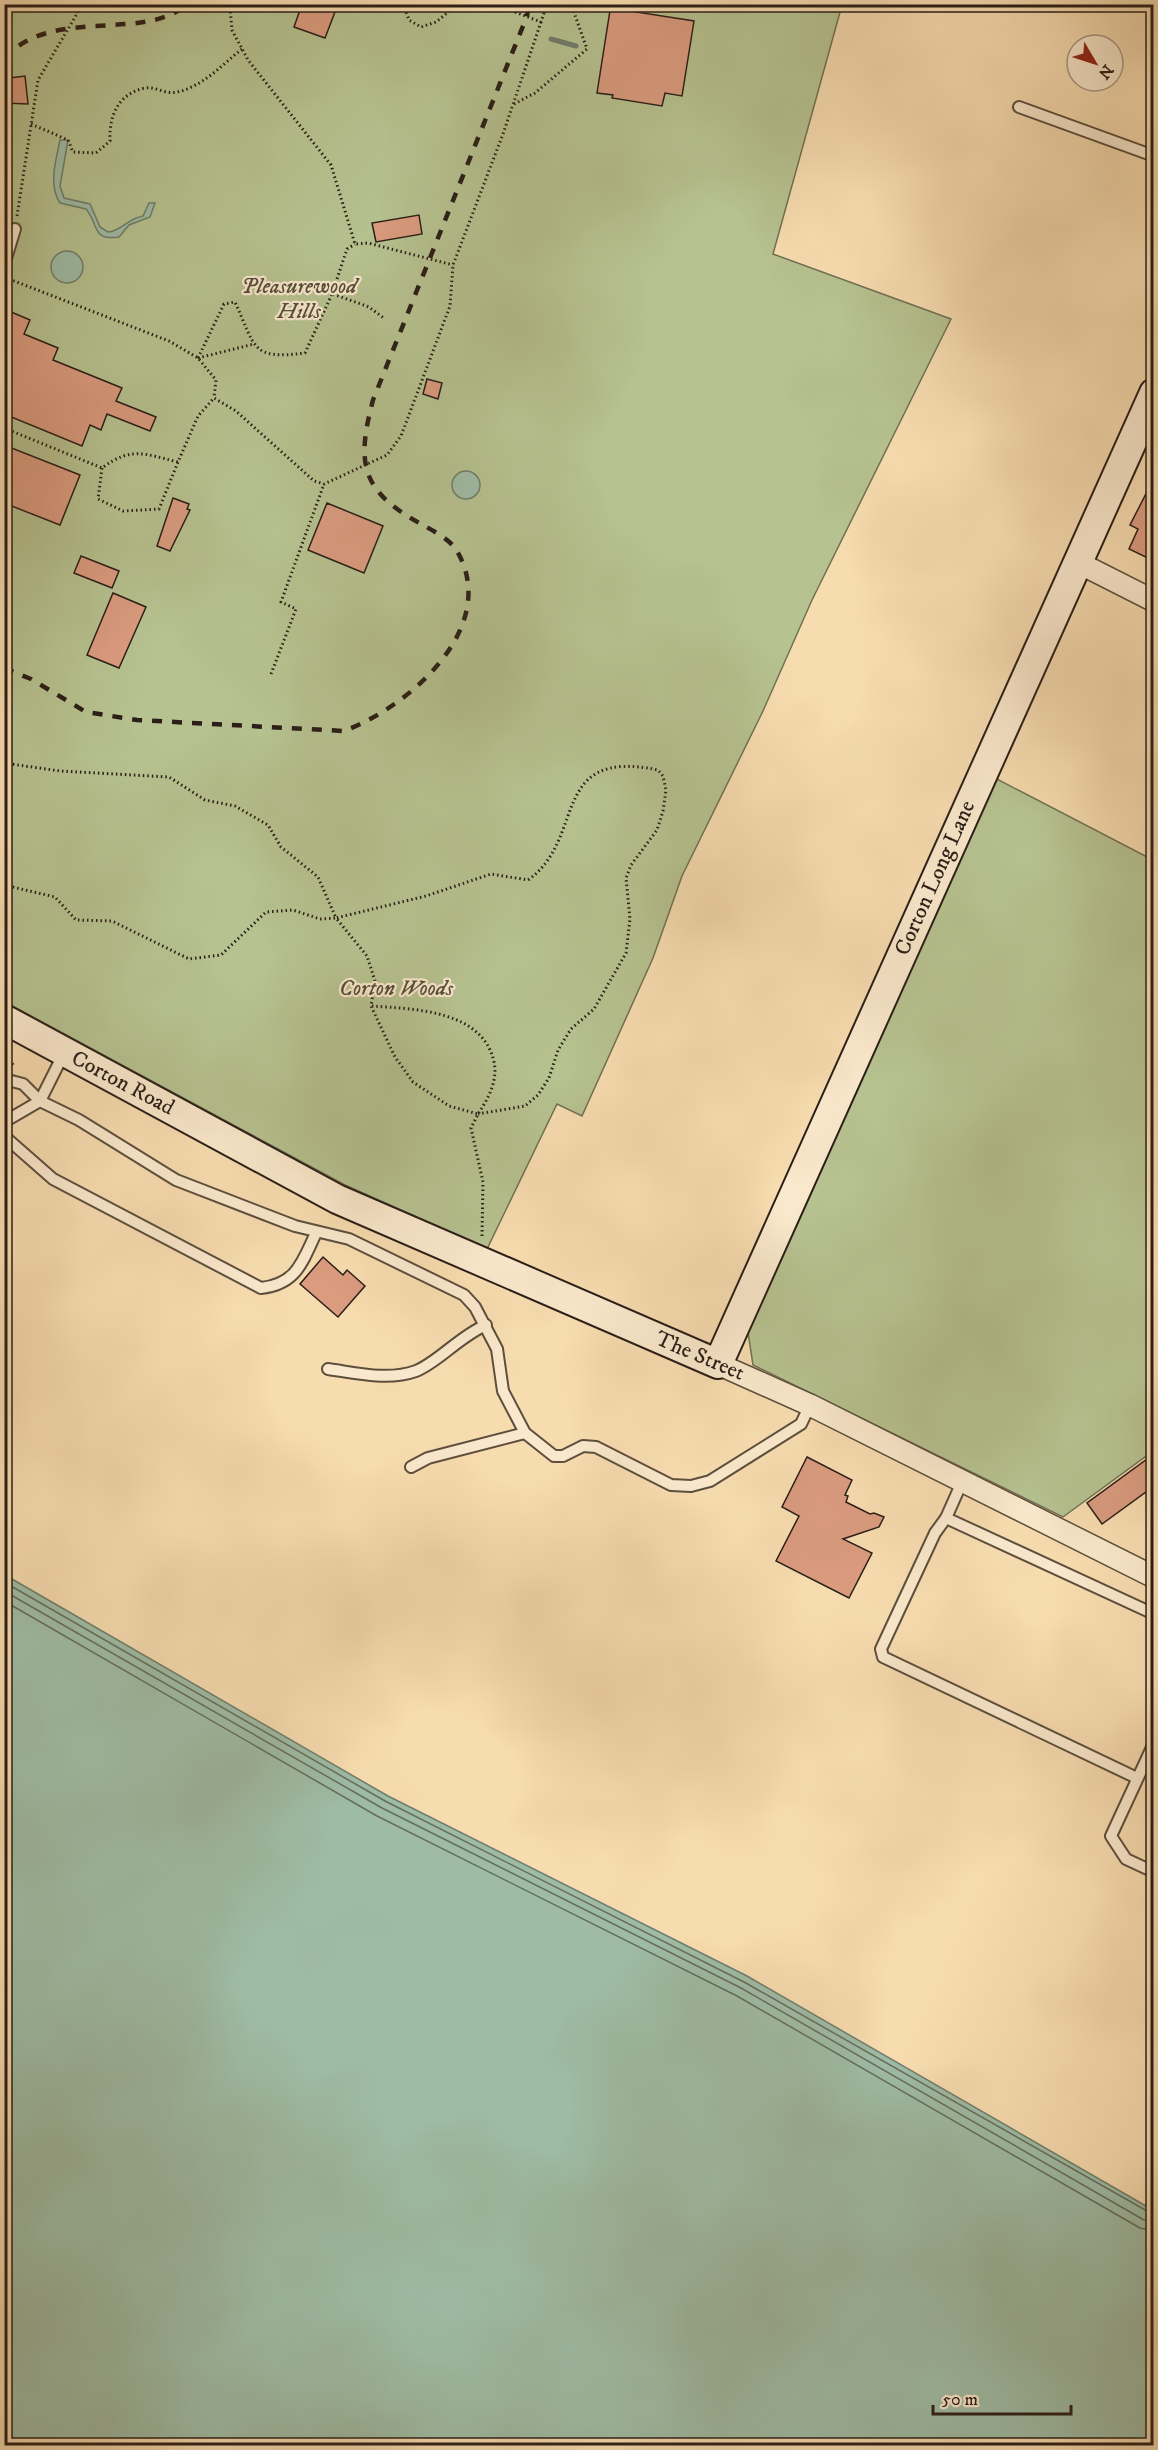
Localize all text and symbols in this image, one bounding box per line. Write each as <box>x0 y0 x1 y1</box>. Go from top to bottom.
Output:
north arrow <box>1065 33 1125 93</box>
text: N <box>1094 60 1118 83</box>
park label: Pleasurewood Hills <box>241 273 360 325</box>
street label: Corton Long Lane <box>889 796 981 960</box>
park label: Corton Woods <box>339 975 454 1002</box>
street label: Corton Road <box>67 1045 179 1121</box>
street label: The Street <box>651 1325 749 1387</box>
scale bar <box>933 2378 1071 2416</box>
text: 50 m <box>942 2389 978 2411</box>

